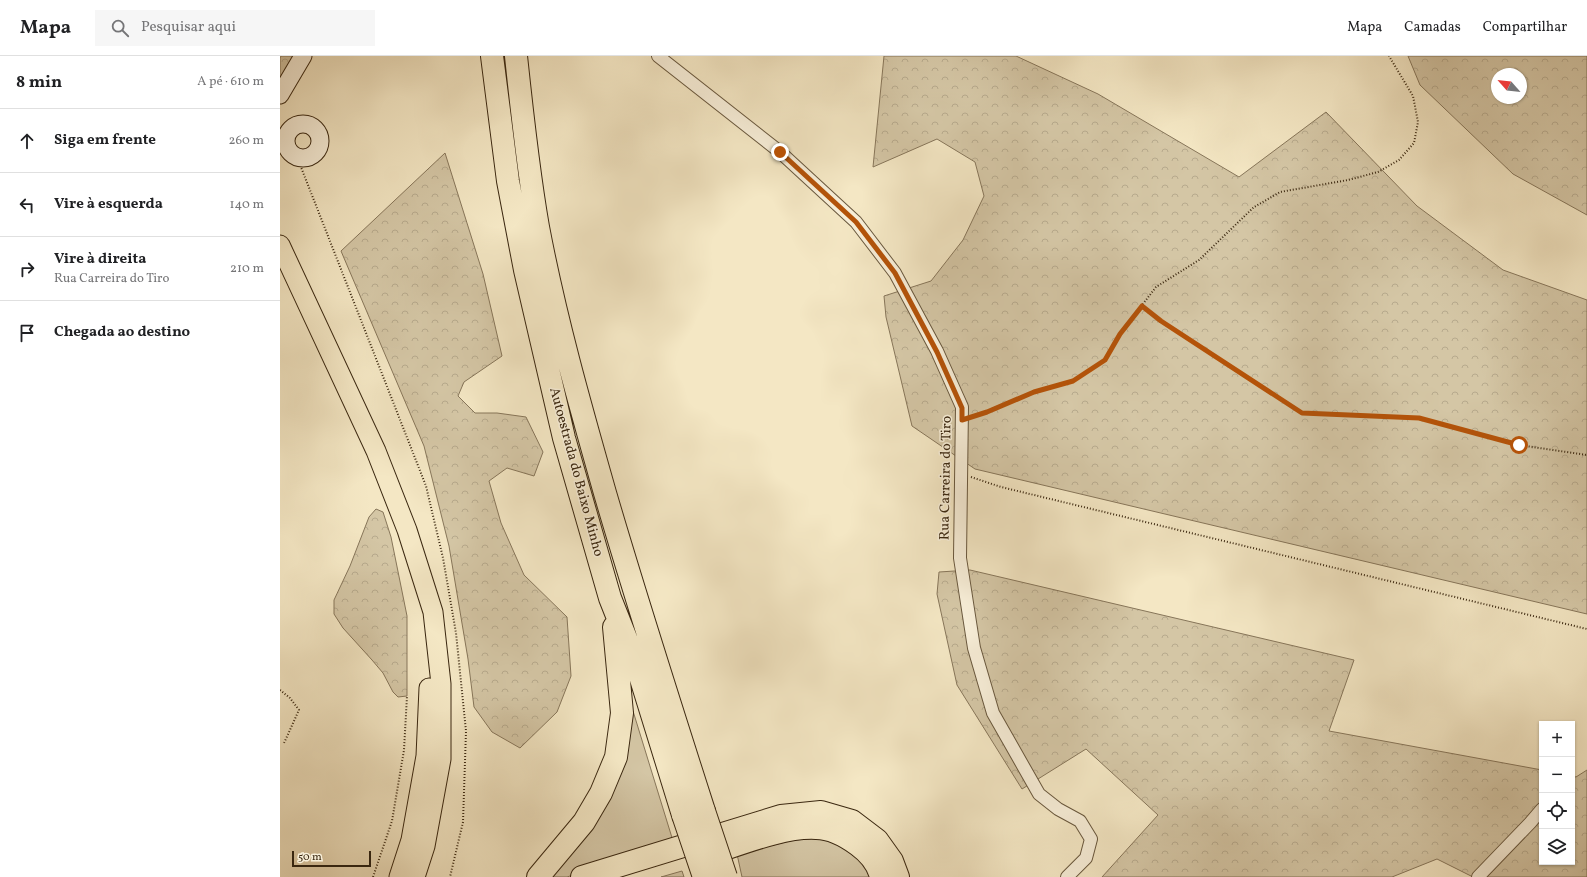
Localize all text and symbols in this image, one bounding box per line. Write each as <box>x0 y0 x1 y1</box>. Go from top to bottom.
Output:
search box <box>95 10 375 46</box>
text: Mapa <box>20 15 71 41</box>
icon: search <box>109 17 131 39</box>
text: Pesquisar aqui <box>141 17 236 38</box>
text: Mapa <box>1347 18 1382 37</box>
text: Camadas <box>1404 18 1461 37</box>
text: Compartilhar <box>1483 18 1567 37</box>
north arrow <box>1491 68 1527 104</box>
text: 8 min <box>16 71 62 94</box>
text: A pé · 610 m <box>197 73 264 91</box>
icon: ahead <box>16 130 38 152</box>
text: Siga em frente <box>54 130 156 151</box>
text: 260 m <box>229 132 264 150</box>
route end <box>771 143 789 161</box>
icon: left <box>16 194 38 216</box>
text: Vire à esquerda <box>54 194 163 215</box>
text: 140 m <box>230 196 264 214</box>
text: Vire à direita <box>54 249 146 270</box>
icon: right <box>16 258 38 280</box>
text: 210 m <box>230 260 264 278</box>
text: Rua Carreira do Tiro <box>54 270 169 288</box>
icon: arrive <box>16 322 38 344</box>
text: Chegada ao destino <box>54 322 190 343</box>
street label: Autoestrada do Baixo Minho <box>544 385 608 559</box>
street label: Rua Carreira do Tiro <box>935 416 957 540</box>
route start <box>1510 436 1528 454</box>
map controls <box>1539 721 1575 865</box>
button: + <box>1539 721 1575 757</box>
button: − <box>1539 757 1575 793</box>
button: locate <box>1539 793 1575 829</box>
button: layers <box>1539 829 1575 865</box>
scale bar <box>292 849 371 868</box>
text: 50 m <box>298 850 322 865</box>

